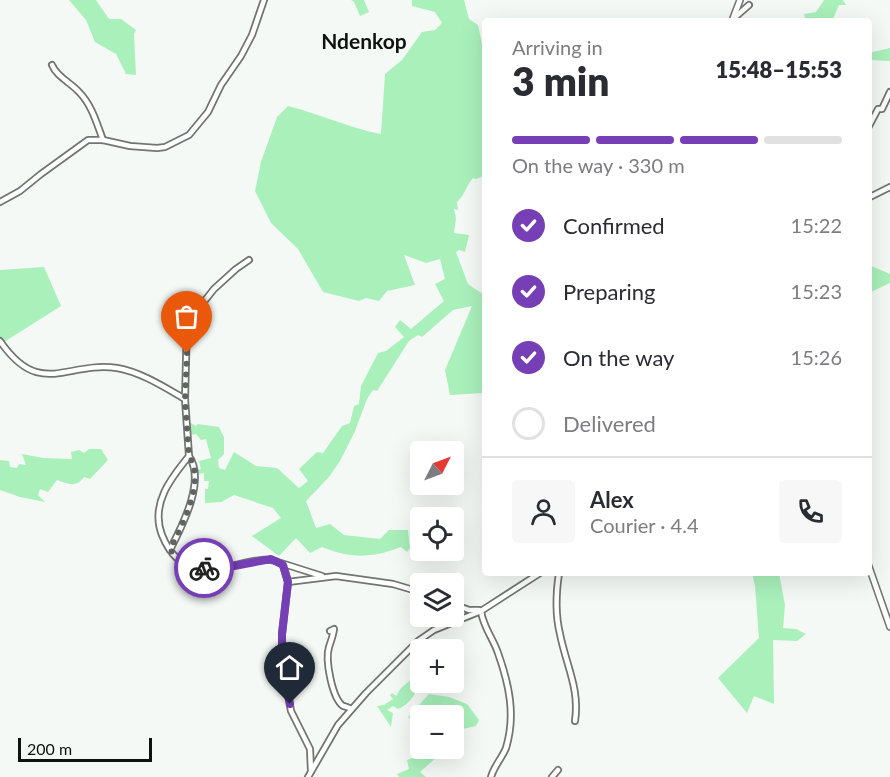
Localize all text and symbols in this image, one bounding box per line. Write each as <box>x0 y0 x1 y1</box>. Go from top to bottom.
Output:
district label: Ndenkop <box>321 28 407 53</box>
text: Arriving in <box>512 35 603 59</box>
text: 15:48–15:53 <box>716 56 842 83</box>
text: 3 min <box>512 58 609 104</box>
text: On the way · 330 m <box>512 153 685 177</box>
icon: check <box>512 209 545 242</box>
text: Confirmed <box>563 212 665 239</box>
text: 15:22 <box>791 213 842 237</box>
icon: check <box>512 275 545 308</box>
text: Preparing <box>563 278 655 305</box>
text: 15:23 <box>791 279 842 303</box>
pin <box>161 291 212 353</box>
icon: bag <box>170 300 203 333</box>
icon: check <box>512 341 545 374</box>
text: On the way <box>563 344 674 371</box>
text: 15:26 <box>791 345 842 369</box>
text: Delivered <box>563 410 656 437</box>
north arrow <box>410 441 464 495</box>
map controls <box>410 441 464 759</box>
button: person <box>512 480 575 543</box>
button: phone <box>779 480 842 543</box>
text: Alex <box>590 486 634 513</box>
button: locate <box>410 507 464 561</box>
text: Courier · 4.4 <box>590 513 699 537</box>
courier <box>174 538 234 598</box>
icon: bike <box>188 552 221 585</box>
button: layers <box>410 573 464 627</box>
button: + <box>410 639 464 693</box>
pin <box>264 642 315 704</box>
icon: home <box>273 651 306 684</box>
button: − <box>410 705 464 759</box>
scale bar <box>18 735 152 762</box>
text: 200 m <box>27 739 72 758</box>

